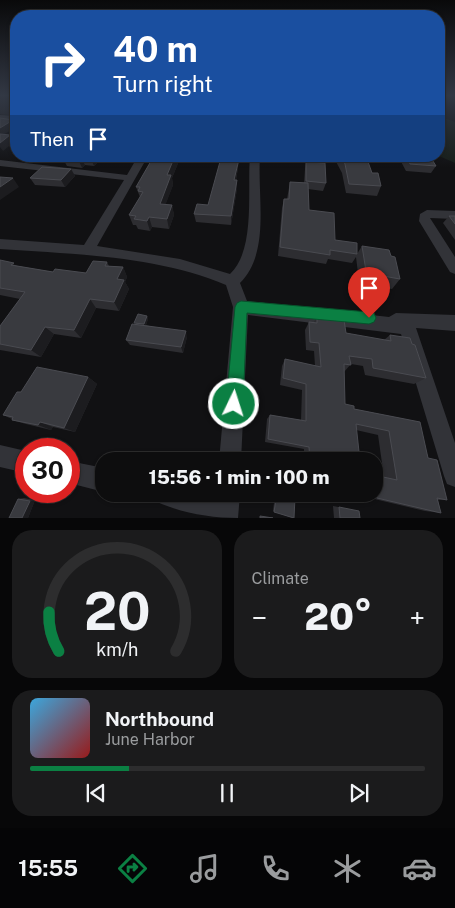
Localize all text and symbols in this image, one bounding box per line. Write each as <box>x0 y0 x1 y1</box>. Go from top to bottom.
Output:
text: 40 m <box>113 29 198 70</box>
icon: right <box>30 30 95 95</box>
text: Turn right <box>113 71 213 97</box>
icon: arrive <box>84 125 112 153</box>
text: Then <box>30 128 74 150</box>
pin <box>348 267 390 318</box>
icon: arrive <box>355 274 383 302</box>
position arrow <box>207 377 259 429</box>
speed limit sign: 30 <box>15 438 80 503</box>
text: 15:56 · 1 min · 100 m <box>148 466 330 488</box>
text: Climate <box>252 569 309 588</box>
text: 20 <box>83 581 150 642</box>
text: 20° <box>304 594 372 639</box>
text: − <box>252 601 267 634</box>
text: + <box>409 601 425 634</box>
text: km/h <box>96 639 138 660</box>
text: Northbound <box>105 708 214 730</box>
text: June Harbor <box>105 730 195 749</box>
icon: previous <box>82 779 110 807</box>
icon: pause <box>213 779 241 807</box>
icon: next <box>345 779 373 807</box>
icon: directions <box>115 851 150 886</box>
icon: music <box>187 851 222 886</box>
icon: phone <box>258 851 293 886</box>
icon: climate <box>330 851 365 886</box>
icon: car <box>402 851 437 886</box>
text: 15:55 <box>18 855 78 881</box>

